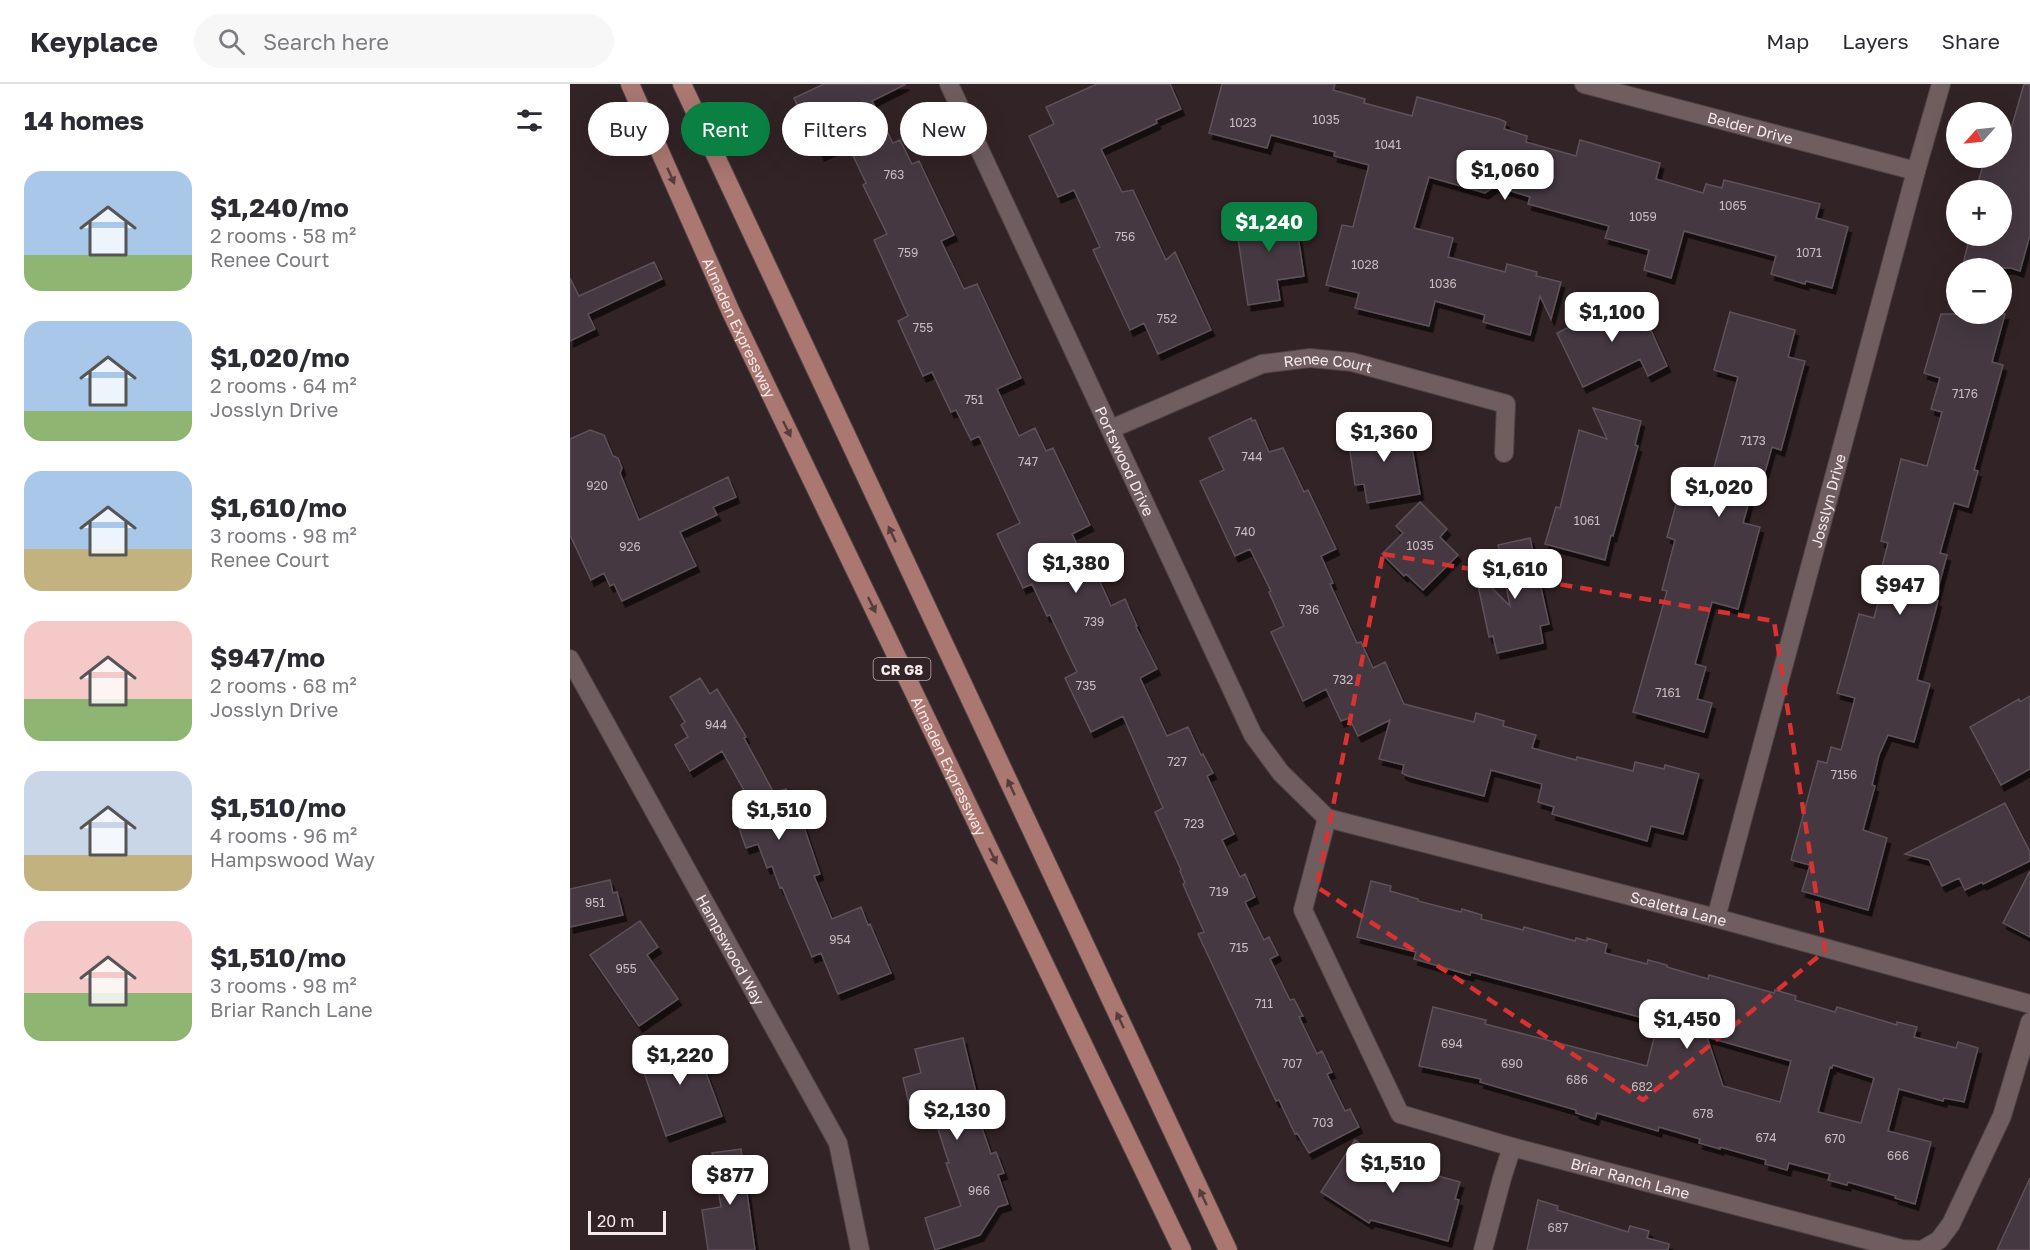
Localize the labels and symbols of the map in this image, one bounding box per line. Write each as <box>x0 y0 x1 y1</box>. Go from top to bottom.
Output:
north arrow <box>1946 102 2012 168</box>
street label: Belder Drive <box>1705 108 1796 148</box>
house number: 1035 <box>1312 112 1340 127</box>
house number: 1023 <box>1229 115 1257 130</box>
house number: 1041 <box>1375 137 1401 152</box>
pin: $1,060 <box>1456 150 1554 201</box>
one-way arrow <box>666 167 676 185</box>
house number: 763 <box>884 167 904 182</box>
house number: 1065 <box>1719 198 1747 213</box>
pin: $1,240 <box>1220 202 1318 253</box>
house number: 1059 <box>1629 209 1657 224</box>
house number: 756 <box>1115 229 1135 244</box>
house number: 759 <box>898 245 918 260</box>
house number: 1071 <box>1796 245 1822 260</box>
street label: Almaden Expressway <box>699 255 780 401</box>
house number: 1028 <box>1351 257 1379 272</box>
house number: 1036 <box>1429 276 1457 291</box>
pin: $1,100 <box>1563 292 1661 343</box>
house number: 752 <box>1157 311 1177 326</box>
house number: 755 <box>913 320 933 335</box>
street label: Renee Court <box>1282 349 1374 376</box>
house number: 7176 <box>1952 386 1978 401</box>
house number: 751 <box>964 392 984 407</box>
street label: Portswood Drive <box>1092 403 1158 519</box>
pin: $1,360 <box>1335 412 1433 463</box>
one-way arrow <box>783 421 792 438</box>
house number: 7173 <box>1740 433 1766 448</box>
house number: 744 <box>1241 449 1263 464</box>
street label: Josslyn Drive <box>1807 452 1849 550</box>
house number: 747 <box>1018 454 1038 469</box>
pin: $1,020 <box>1670 467 1768 518</box>
house number: 920 <box>586 478 608 493</box>
house number: 1061 <box>1574 513 1600 528</box>
house number: 740 <box>1234 524 1256 539</box>
one-way arrow <box>888 526 897 543</box>
house number: 1035 <box>1406 538 1434 553</box>
house number: 926 <box>619 539 641 554</box>
pin: $1,380 <box>1027 543 1125 594</box>
pin: $1,610 <box>1466 549 1564 600</box>
pin: $947 <box>1864 565 1936 616</box>
one-way arrow <box>867 597 876 614</box>
house number: 736 <box>1299 602 1319 617</box>
house number: 739 <box>1084 614 1104 629</box>
road number: CR G8 <box>874 658 930 680</box>
house number: 732 <box>1333 672 1353 687</box>
house number: 735 <box>1076 678 1096 693</box>
house number: 7161 <box>1655 685 1681 700</box>
street label: Almaden Expressway <box>908 693 991 839</box>
house number: 944 <box>705 717 727 732</box>
house number: 727 <box>1167 754 1187 769</box>
house number: 7156 <box>1831 767 1857 782</box>
one-way arrow <box>1006 778 1015 795</box>
pin: $1,510 <box>730 790 828 841</box>
house number: 723 <box>1184 816 1204 831</box>
one-way arrow <box>988 848 997 865</box>
house number: 719 <box>1209 884 1229 899</box>
street label: Scaletta Lane <box>1628 887 1729 930</box>
street label: Hampswood Way <box>693 891 769 1008</box>
house number: 951 <box>585 895 605 910</box>
house number: 954 <box>829 932 851 947</box>
house number: 715 <box>1229 940 1249 955</box>
house number: 955 <box>615 961 637 976</box>
house number: 711 <box>1255 996 1273 1011</box>
pin: $1,450 <box>1638 999 1736 1050</box>
one-way arrow <box>1116 1012 1125 1029</box>
pin: $1,220 <box>631 1035 729 1086</box>
house number: 694 <box>1441 1036 1463 1051</box>
house number: 707 <box>1282 1056 1302 1071</box>
house number: 690 <box>1501 1056 1523 1071</box>
house number: 686 <box>1566 1072 1588 1087</box>
house number: 682 <box>1631 1079 1653 1094</box>
pin: $2,130 <box>908 1090 1006 1141</box>
house number: 678 <box>1693 1106 1713 1121</box>
house number: 703 <box>1313 1115 1333 1130</box>
house number: 674 <box>1756 1130 1776 1145</box>
house number: 670 <box>1824 1131 1846 1146</box>
pin: $1,510 <box>1344 1143 1442 1194</box>
house number: 666 <box>1887 1148 1909 1163</box>
street label: Briar Ranch Lane <box>1569 1154 1692 1202</box>
pin: $877 <box>694 1155 766 1206</box>
house number: 966 <box>968 1183 990 1198</box>
one-way arrow <box>1198 1189 1207 1206</box>
scale bar <box>588 1208 666 1236</box>
house number: 687 <box>1548 1220 1568 1235</box>

